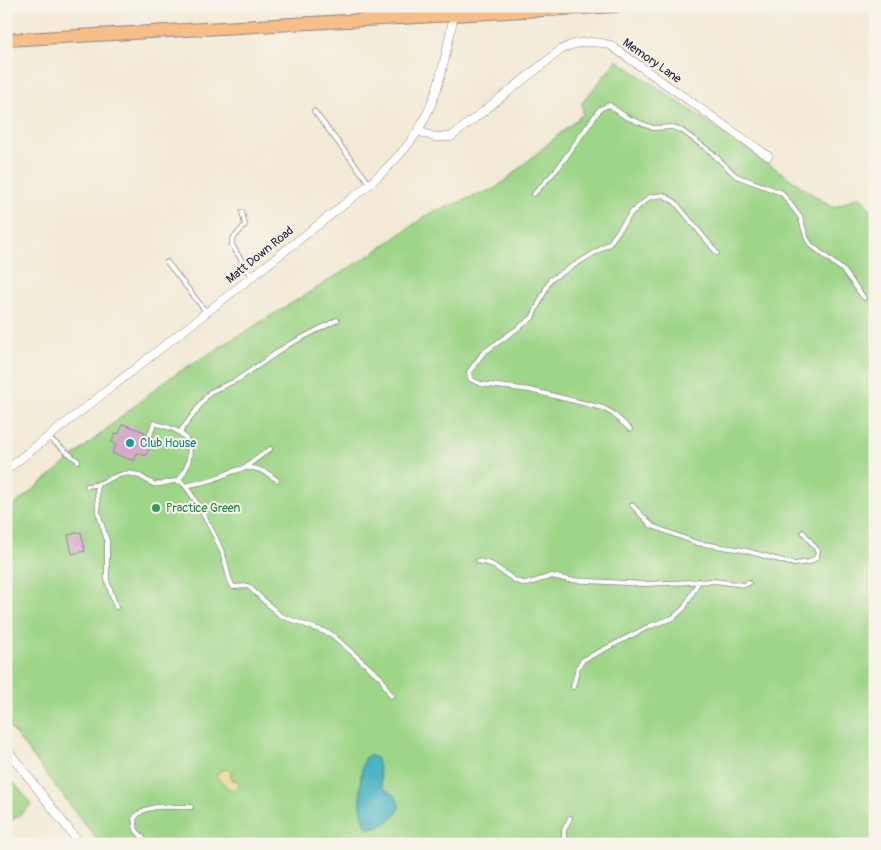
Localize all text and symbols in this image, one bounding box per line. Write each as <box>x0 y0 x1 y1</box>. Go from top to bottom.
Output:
street label: Memory Lane <box>620 35 684 87</box>
street label: Matt Down Road <box>223 223 297 287</box>
place label: Club House <box>140 436 196 451</box>
marker: Club House <box>124 437 136 449</box>
place label: Practice Green <box>166 501 241 516</box>
marker: Practice Green <box>150 502 162 514</box>

